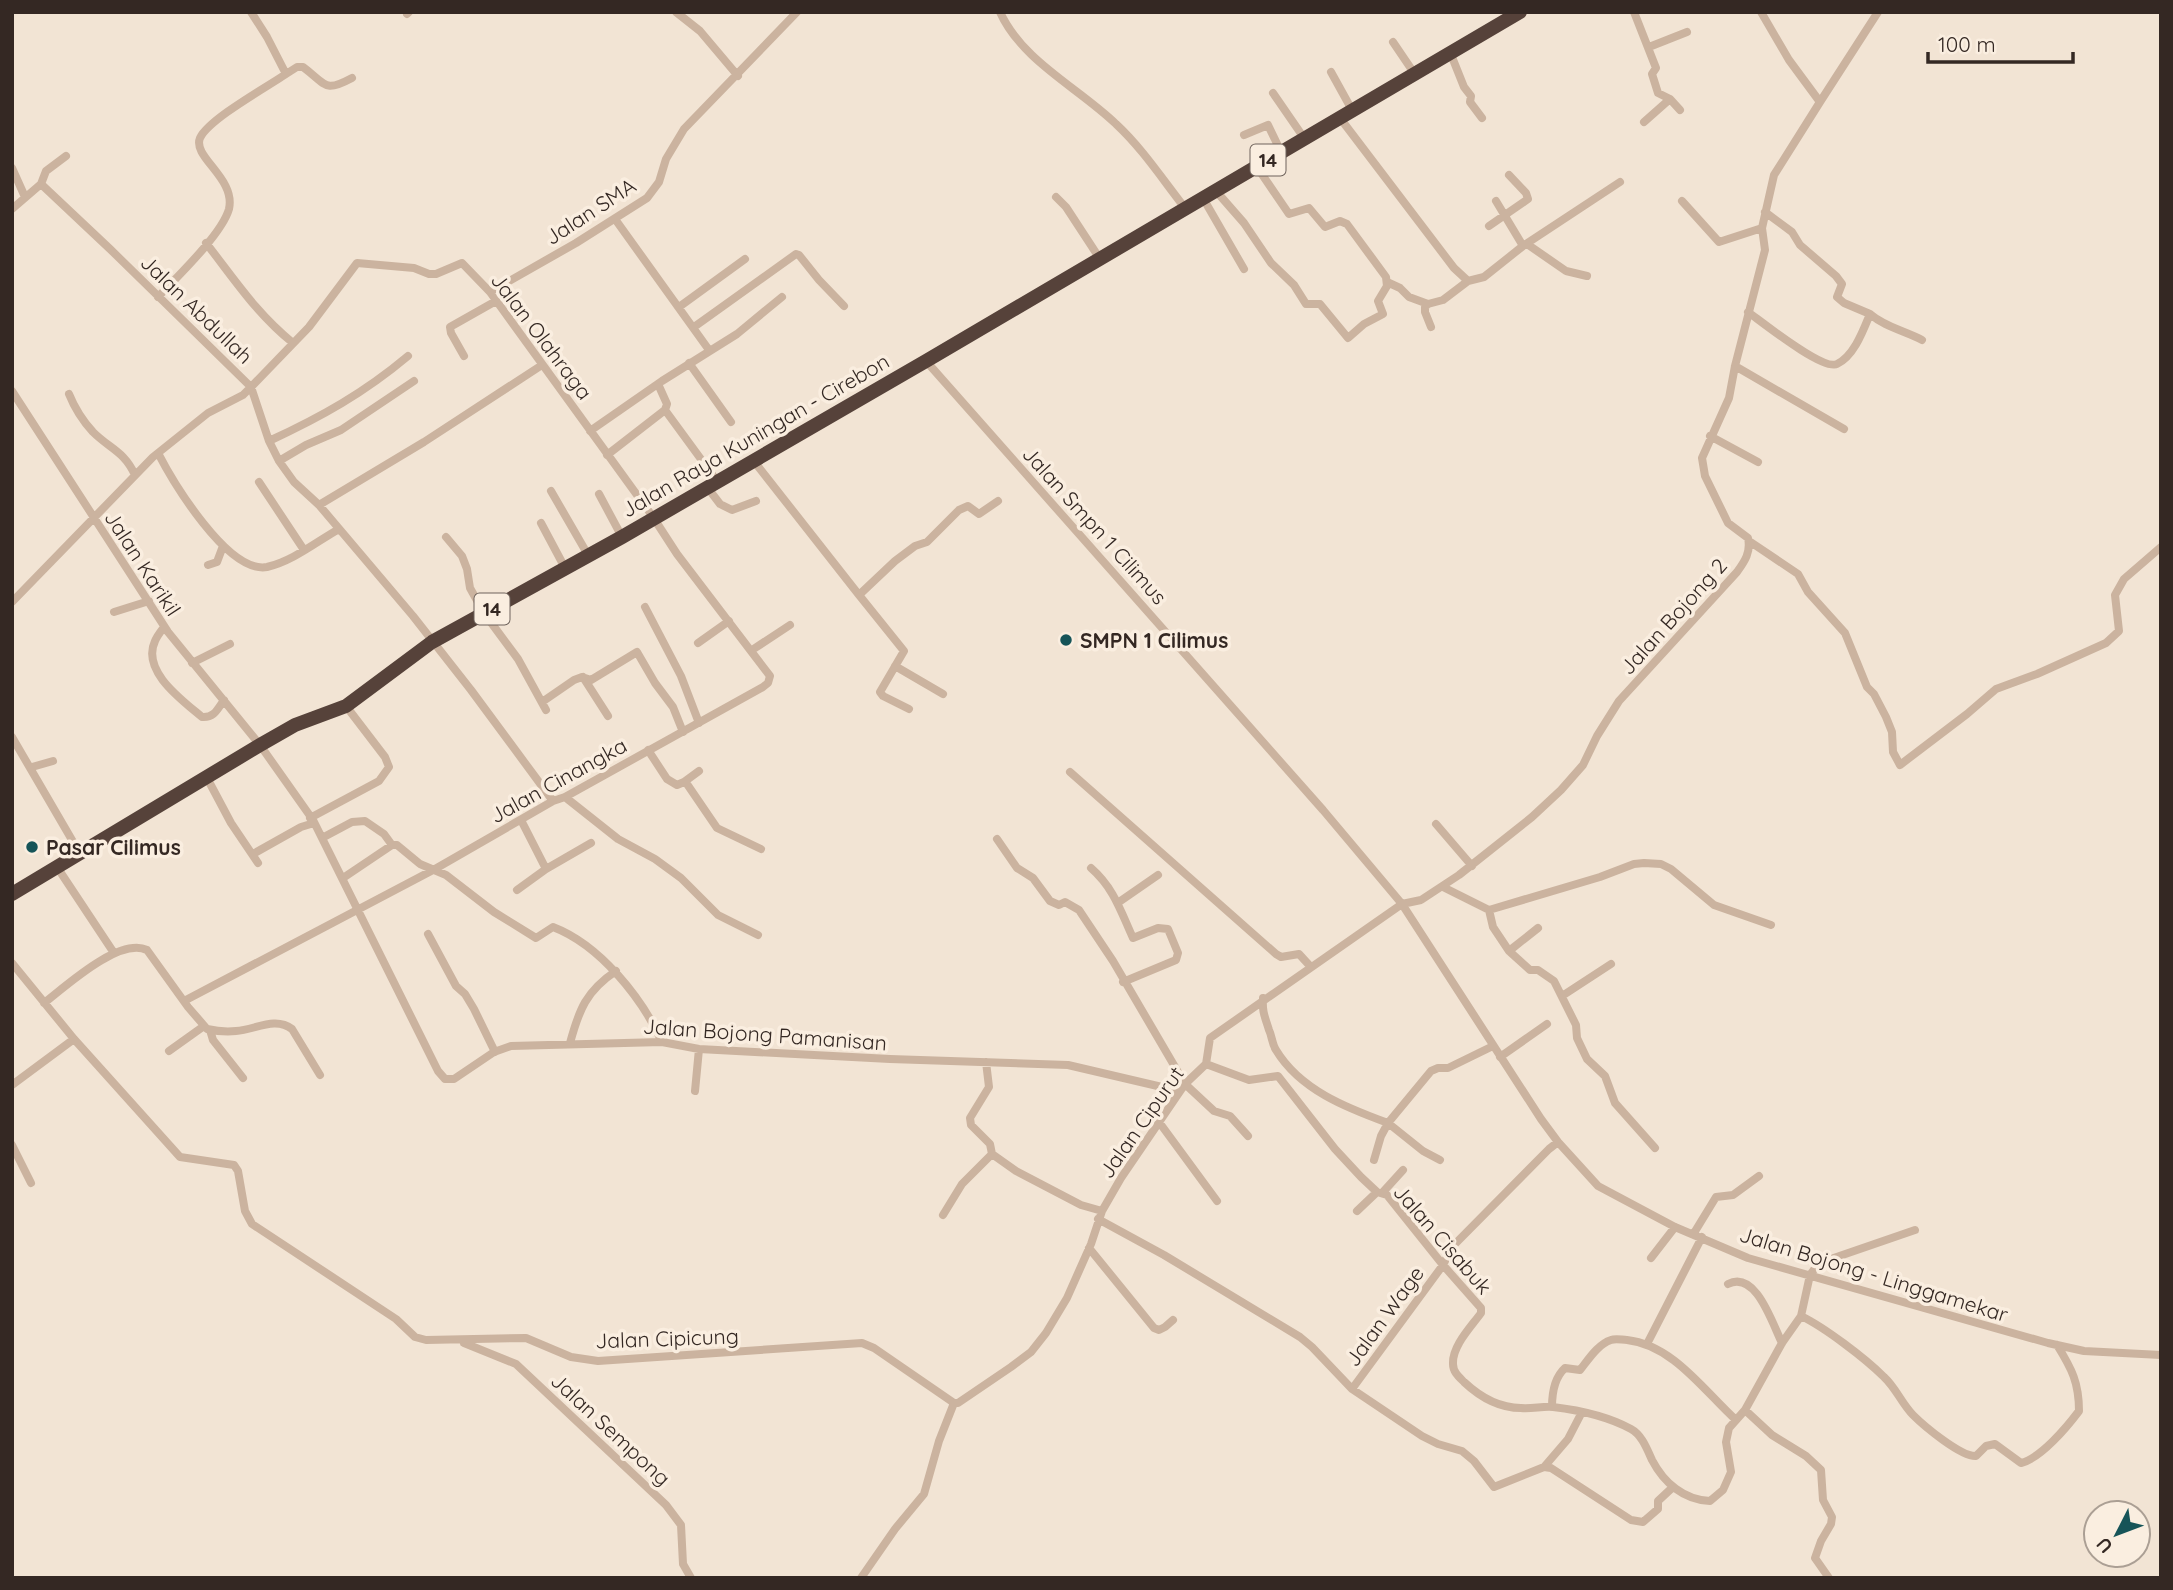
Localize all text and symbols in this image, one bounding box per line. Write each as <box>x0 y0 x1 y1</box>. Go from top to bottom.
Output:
scale bar <box>1928 21 2073 65</box>
text: 100 m <box>1938 31 1996 57</box>
road number: 14 <box>1250 144 1286 176</box>
street label: Jalan SMA <box>540 172 640 250</box>
street label: Jalan Abdullah <box>136 249 258 369</box>
street label: Jalan Olahraga <box>486 267 598 405</box>
street label: Jalan Raya Kuningan - Cirebon <box>616 348 894 522</box>
street label: Jalan Smpn 1 Cilimus <box>1017 441 1173 609</box>
street label: Jalan Karikil <box>99 506 187 620</box>
street label: Jalan Bojong 2 <box>1614 553 1732 679</box>
road number: 14 <box>475 594 510 624</box>
place label: SMPN 1 Cilimus <box>1080 627 1228 653</box>
marker: SMPN 1 Cilimus <box>1058 632 1074 648</box>
street label: Jalan Cinangka <box>485 732 631 828</box>
place label: Pasar Cilimus <box>46 834 181 860</box>
marker: Pasar Cilimus <box>24 839 40 855</box>
street label: Jalan Bojong Pamanisan <box>642 1013 888 1055</box>
street label: Jalan Cipurut <box>1093 1061 1189 1183</box>
street label: Jalan Cisabuk <box>1388 1179 1498 1299</box>
street label: Jalan Bojong - Linggamekar <box>1737 1221 2011 1327</box>
street label: Jalan Wage <box>1339 1261 1429 1371</box>
street label: Jalan Cipicung <box>595 1323 739 1353</box>
street label: Jalan Sempong <box>546 1367 676 1491</box>
north arrow <box>2082 1499 2152 1569</box>
text: U <box>2091 1532 2118 1558</box>

